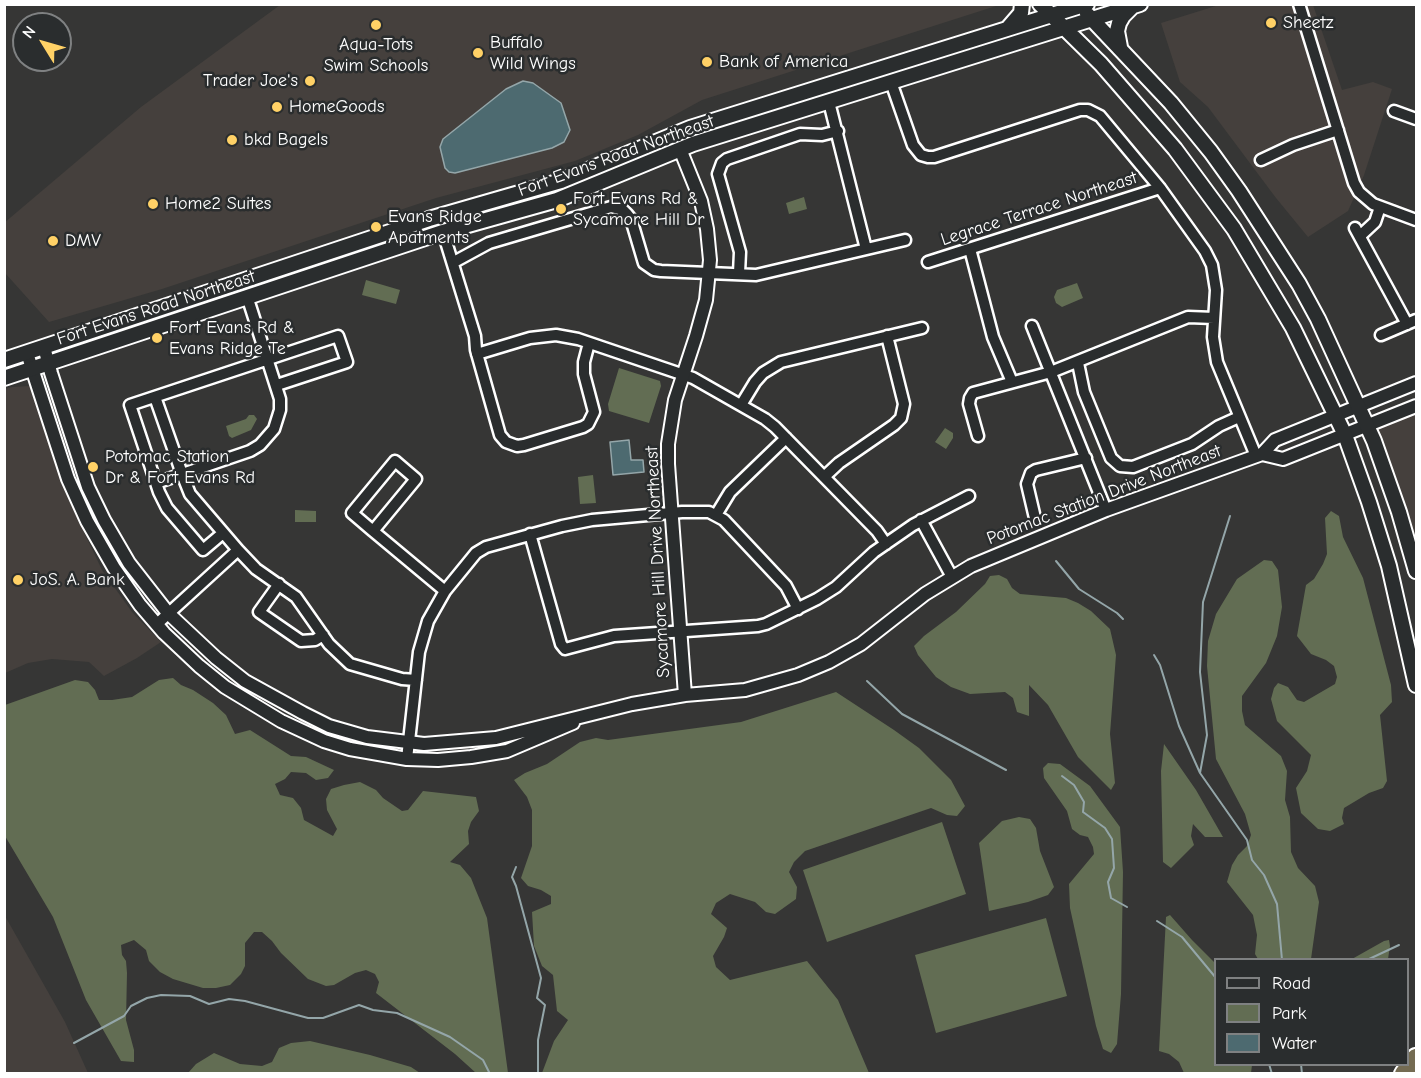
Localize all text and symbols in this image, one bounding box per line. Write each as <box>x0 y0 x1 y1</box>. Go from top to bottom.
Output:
north arrow <box>12 12 72 72</box>
place label: Sheetz <box>1283 12 1334 34</box>
marker: Sheetz <box>1264 16 1278 30</box>
marker: Aqua-Tots Swim Schools <box>369 18 383 32</box>
text: N <box>19 23 40 42</box>
place label: Buffalo Wild Wings <box>490 32 576 74</box>
place label: Aqua-Tots Swim Schools <box>324 34 428 76</box>
marker: Buffalo Wild Wings <box>471 46 485 60</box>
place label: Bank of America <box>719 51 848 73</box>
marker: Bank of America <box>700 55 714 69</box>
place label: Trader Joe's <box>203 70 298 92</box>
marker: Trader Joe's <box>303 74 317 88</box>
place label: HomeGoods <box>289 96 384 118</box>
marker: HomeGoods <box>270 100 284 114</box>
street label: Fort Evans Road Northeast <box>515 110 717 202</box>
place label: bkd Bagels <box>244 129 328 151</box>
marker: bkd Bagels <box>225 133 239 147</box>
street label: Legrace Terrace Northeast <box>938 167 1140 251</box>
place label: Fort Evans Rd & Sycamore Hill Dr <box>573 188 704 230</box>
place label: Home2 Suites <box>165 193 271 215</box>
marker: Home2 Suites <box>146 197 160 211</box>
marker: Fort Evans Rd & Sycamore Hill Dr <box>554 202 568 216</box>
place label: Evans Ridge Apatments <box>388 206 482 248</box>
marker: Evans Ridge Apatments <box>369 220 383 234</box>
place label: DMV <box>65 230 101 252</box>
marker: DMV <box>46 234 60 248</box>
street label: Fort Evans Road Northeast <box>54 266 258 350</box>
place label: Fort Evans Rd & Evans Ridge Te <box>169 317 295 360</box>
marker: Fort Evans Rd & Evans Ridge Te <box>150 331 164 345</box>
street label: Potomac Station Drive Northeast <box>984 440 1224 550</box>
place label: Potomac Station Dr & Fort Evans Rd <box>105 446 255 488</box>
street label: Sycamore Hill Drive Northeast <box>641 446 675 678</box>
marker: Potomac Station Dr & Fort Evans Rd <box>86 460 100 474</box>
place label: JoS. A. Bank <box>30 569 125 591</box>
marker: JoS. A. Bank <box>11 573 25 587</box>
legend <box>1214 958 1409 1066</box>
text: Road <box>1272 973 1311 994</box>
text: Park <box>1272 1003 1306 1024</box>
text: Water <box>1272 1033 1316 1054</box>

